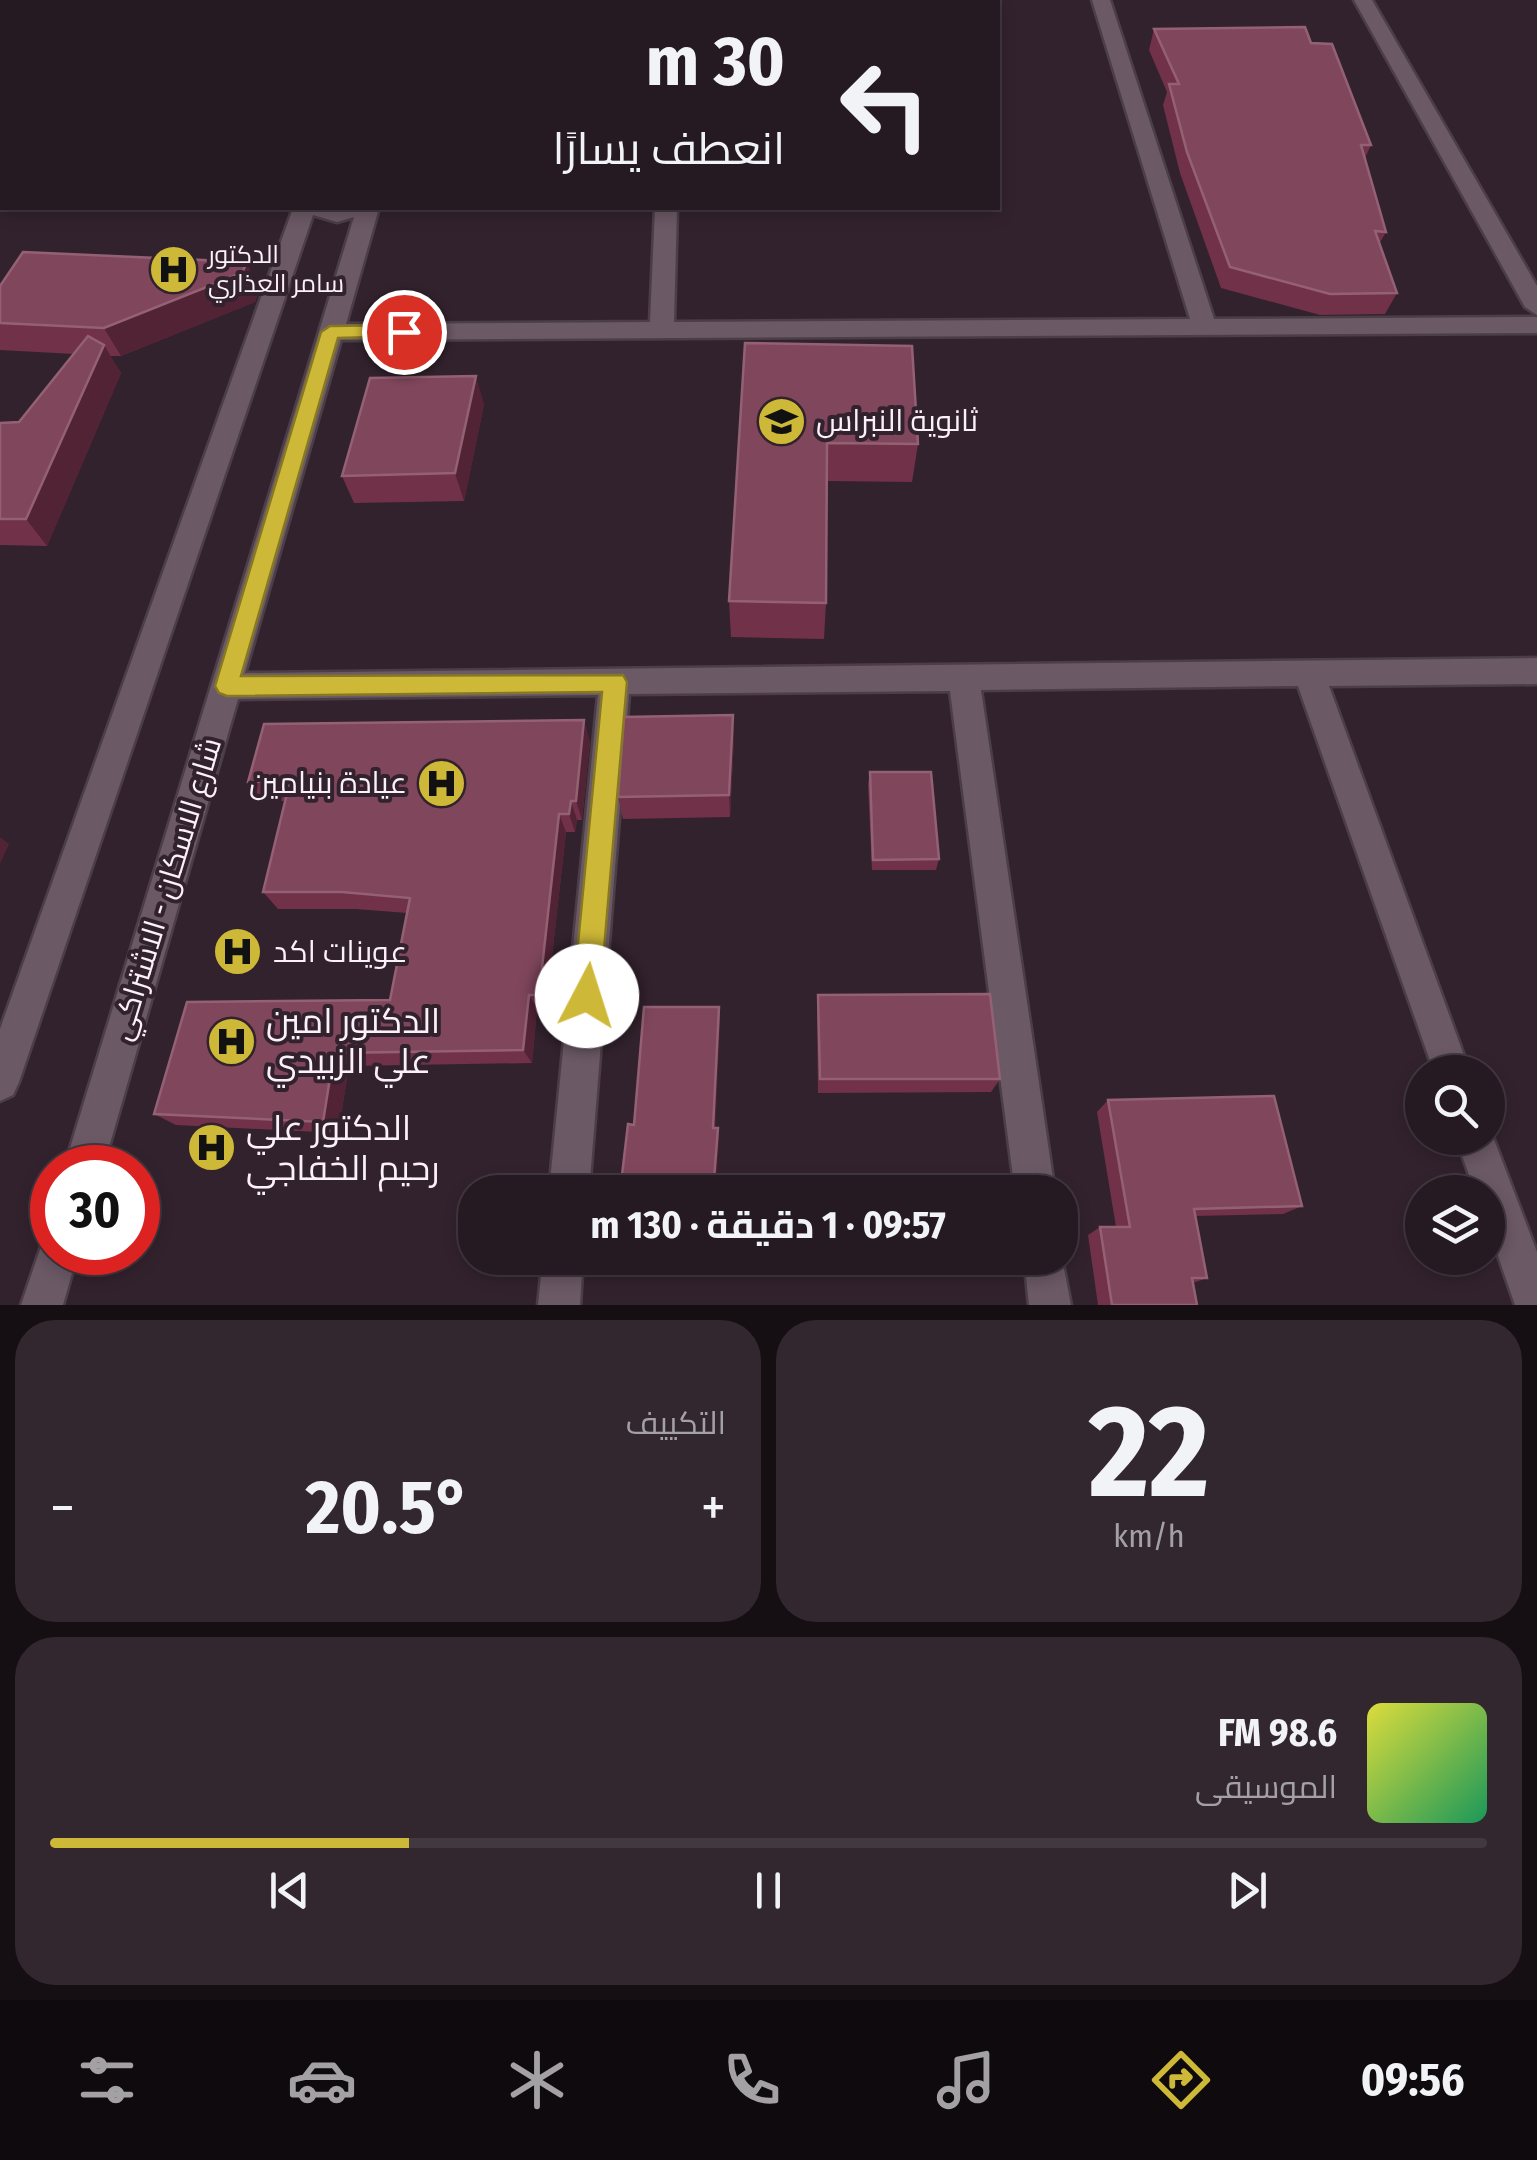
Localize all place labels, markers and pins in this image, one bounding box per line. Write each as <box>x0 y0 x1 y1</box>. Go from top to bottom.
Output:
place label: الدكتور سامر العذاري <box>206 240 344 303</box>
hospital icon: الدكتور سامر العذاري <box>147 243 199 295</box>
pin <box>362 290 447 375</box>
school or university icon: ثانوية النبراس <box>755 395 807 447</box>
place label: ثانوية النبراس <box>816 403 978 439</box>
hospital icon: عيادة بنيامين <box>416 757 468 809</box>
place label: عيادة بنيامين <box>249 765 407 801</box>
hospital icon: عوينات اكد <box>212 926 264 978</box>
place label: عوينات اكد <box>273 934 407 970</box>
place label: الدكتور امين علي الزبيدي <box>266 1000 440 1088</box>
hospital icon: الدكتور امين علي الزبيدي <box>205 1015 257 1067</box>
place label: الدكتور علي رحيم الخفاجي <box>246 1107 439 1195</box>
hospital icon: الدكتور علي رحيم الخفاجي <box>185 1122 237 1174</box>

